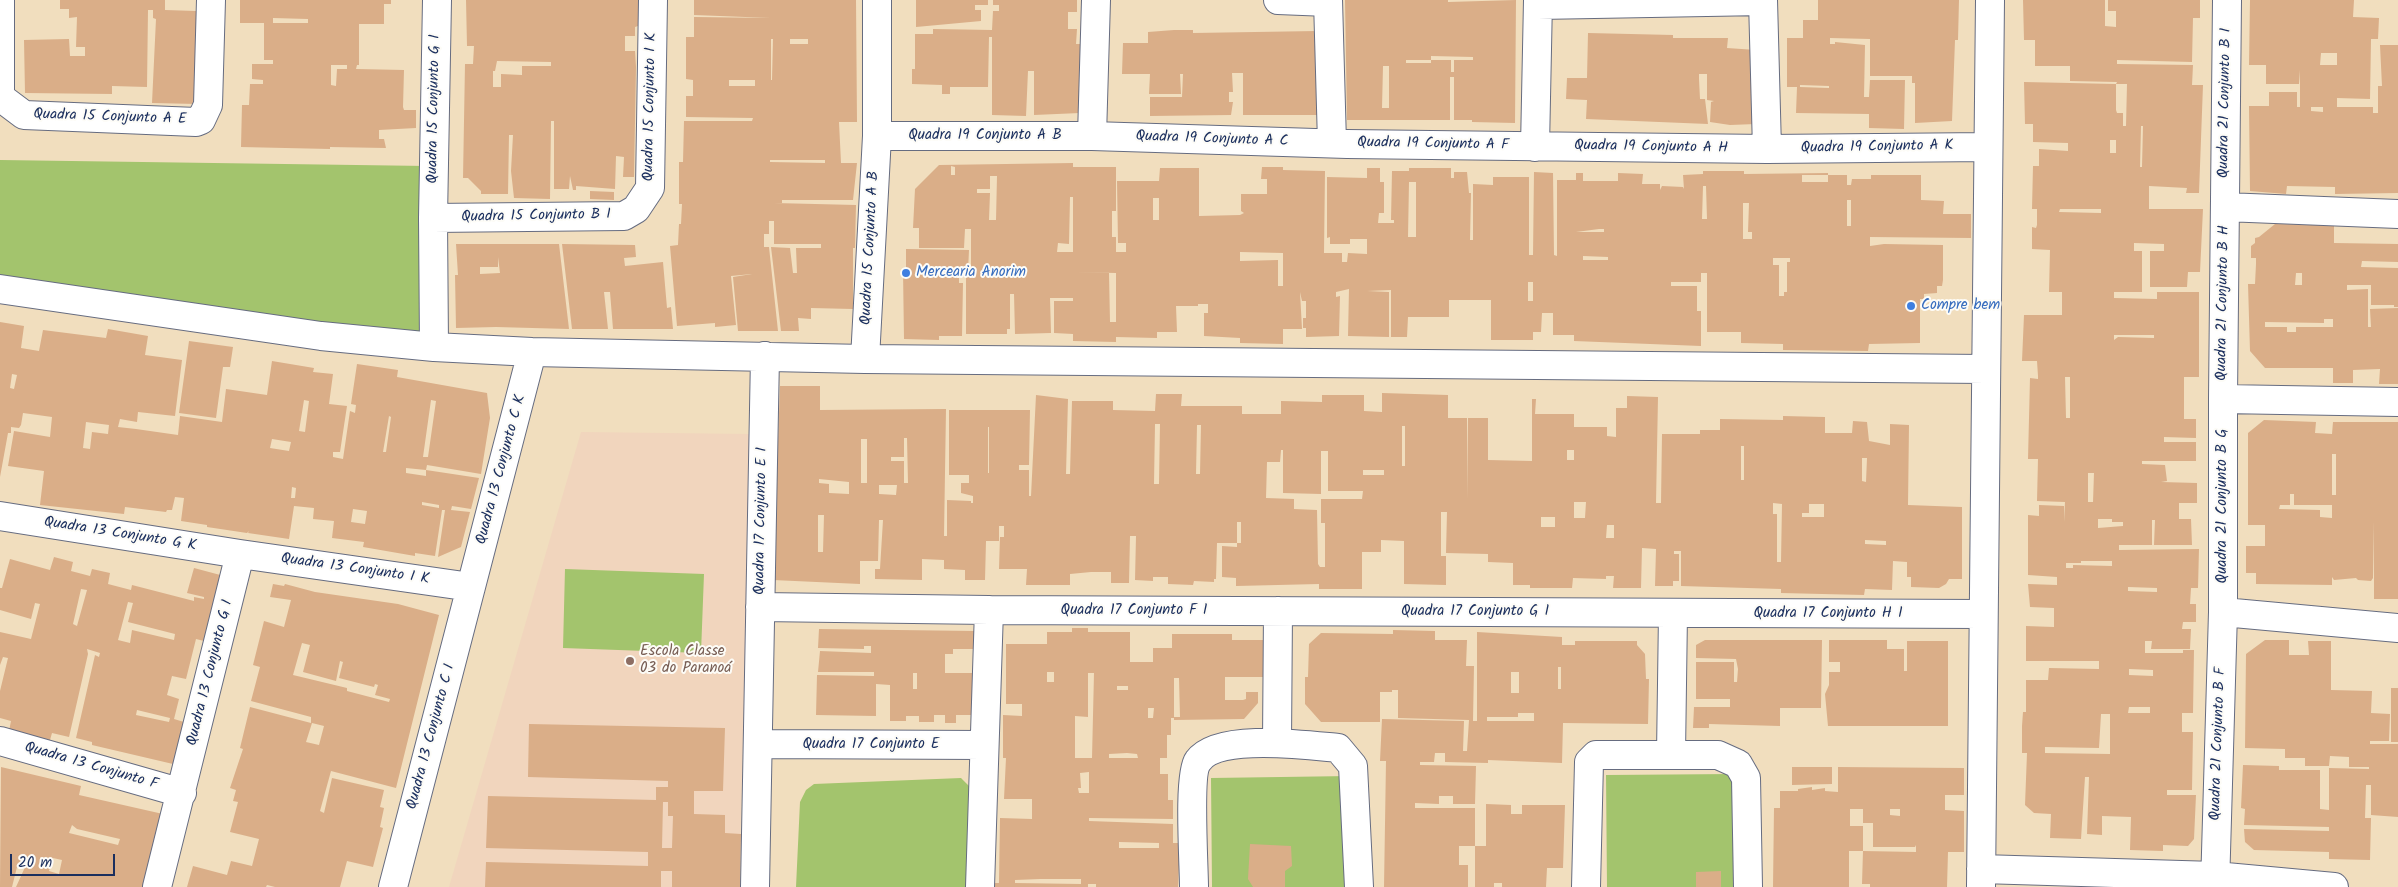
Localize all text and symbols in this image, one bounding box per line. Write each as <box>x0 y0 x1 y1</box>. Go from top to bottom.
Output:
street label: Quadra 21 Conjunto B I <box>2216 28 2236 178</box>
street label: Quadra 15 Conjunto I K <box>641 32 661 182</box>
street label: Quadra 15 Conjunto G I <box>425 34 445 184</box>
street label: Quadra 15 Conjunto A E <box>33 106 187 130</box>
street label: Quadra 19 Conjunto A B <box>908 127 1062 145</box>
street label: Quadra 19 Conjunto A C <box>1135 128 1289 152</box>
street label: Quadra 19 Conjunto A F <box>1357 135 1509 155</box>
street label: Quadra 19 Conjunto A H <box>1574 138 1728 158</box>
street label: Quadra 19 Conjunto A K <box>1800 138 1954 158</box>
street label: Quadra 15 Conjunto A B <box>858 171 884 325</box>
street label: Quadra 15 Conjunto B I <box>461 207 611 227</box>
street label: Quadra 21 Conjunto B H <box>2214 225 2234 381</box>
place label: Mercearia Anorim <box>916 264 1026 282</box>
marker: Mercearia Anorim <box>900 267 912 279</box>
place label: Compre bem <box>1921 297 2000 315</box>
marker: Compre bem <box>1905 300 1917 312</box>
street label: Quadra 13 Conjunto C K <box>473 393 531 547</box>
street label: Quadra 21 Conjunto B G <box>2214 429 2232 583</box>
street label: Quadra 17 Conjunto E I <box>752 447 772 595</box>
street label: Quadra 13 Conjunto G K <box>42 514 198 556</box>
street label: Quadra 13 Conjunto I K <box>280 551 430 589</box>
street label: Quadra 13 Conjunto G I <box>184 598 238 748</box>
street label: Quadra 17 Conjunto F I <box>1061 602 1207 620</box>
street label: Quadra 17 Conjunto G I <box>1401 603 1549 621</box>
street label: Quadra 17 Conjunto H I <box>1753 605 1903 623</box>
place label: Escola Classe 03 do Paranoá <box>640 643 731 678</box>
marker: Escola Classe 03 do Paranoá <box>624 655 636 667</box>
street label: Quadra 13 Conjunto C I <box>404 662 460 812</box>
street label: Quadra 21 Conjunto B F <box>2207 667 2231 821</box>
street label: Quadra 17 Conjunto E <box>802 736 940 754</box>
street label: Quadra 13 Conjunto F <box>22 739 160 795</box>
scale bar <box>12 844 118 876</box>
text: 20 m <box>18 851 52 875</box>

